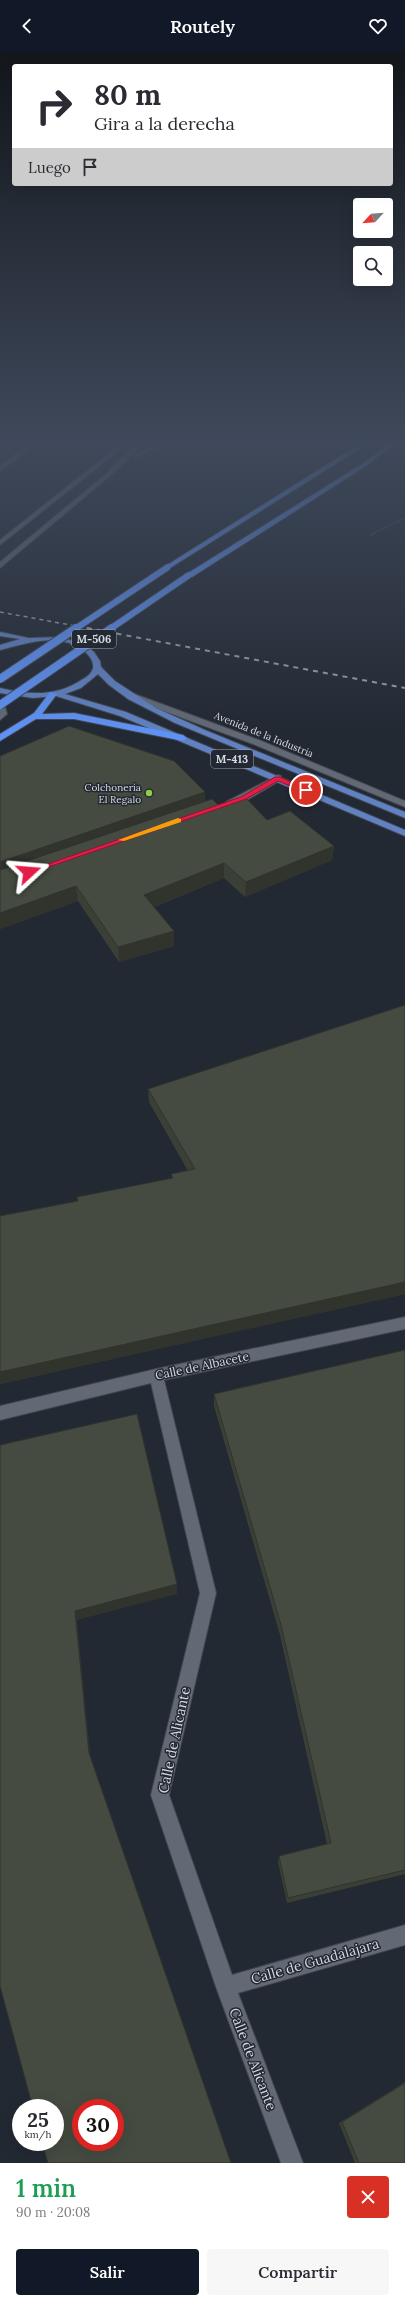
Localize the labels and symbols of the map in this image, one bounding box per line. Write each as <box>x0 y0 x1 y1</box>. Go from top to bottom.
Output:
north arrow <box>353 198 393 238</box>
road number: M-506 <box>72 630 116 648</box>
street label: Avenida de la Industria <box>211 708 315 760</box>
road number: M-413 <box>211 750 253 768</box>
pin <box>289 773 323 807</box>
place label: Colchonería El Regalo <box>84 781 141 806</box>
marker: Colchonería El Regalo <box>144 788 154 798</box>
position arrow <box>8 851 50 893</box>
street label: Calle de Albacete <box>154 1348 251 1383</box>
street label: Calle de Alicante <box>154 1685 194 1795</box>
street label: Calle de Guadalajara <box>249 1934 381 1988</box>
street label: Calle de Alicante <box>225 2005 281 2113</box>
speed limit sign: 30 <box>72 2099 124 2151</box>

